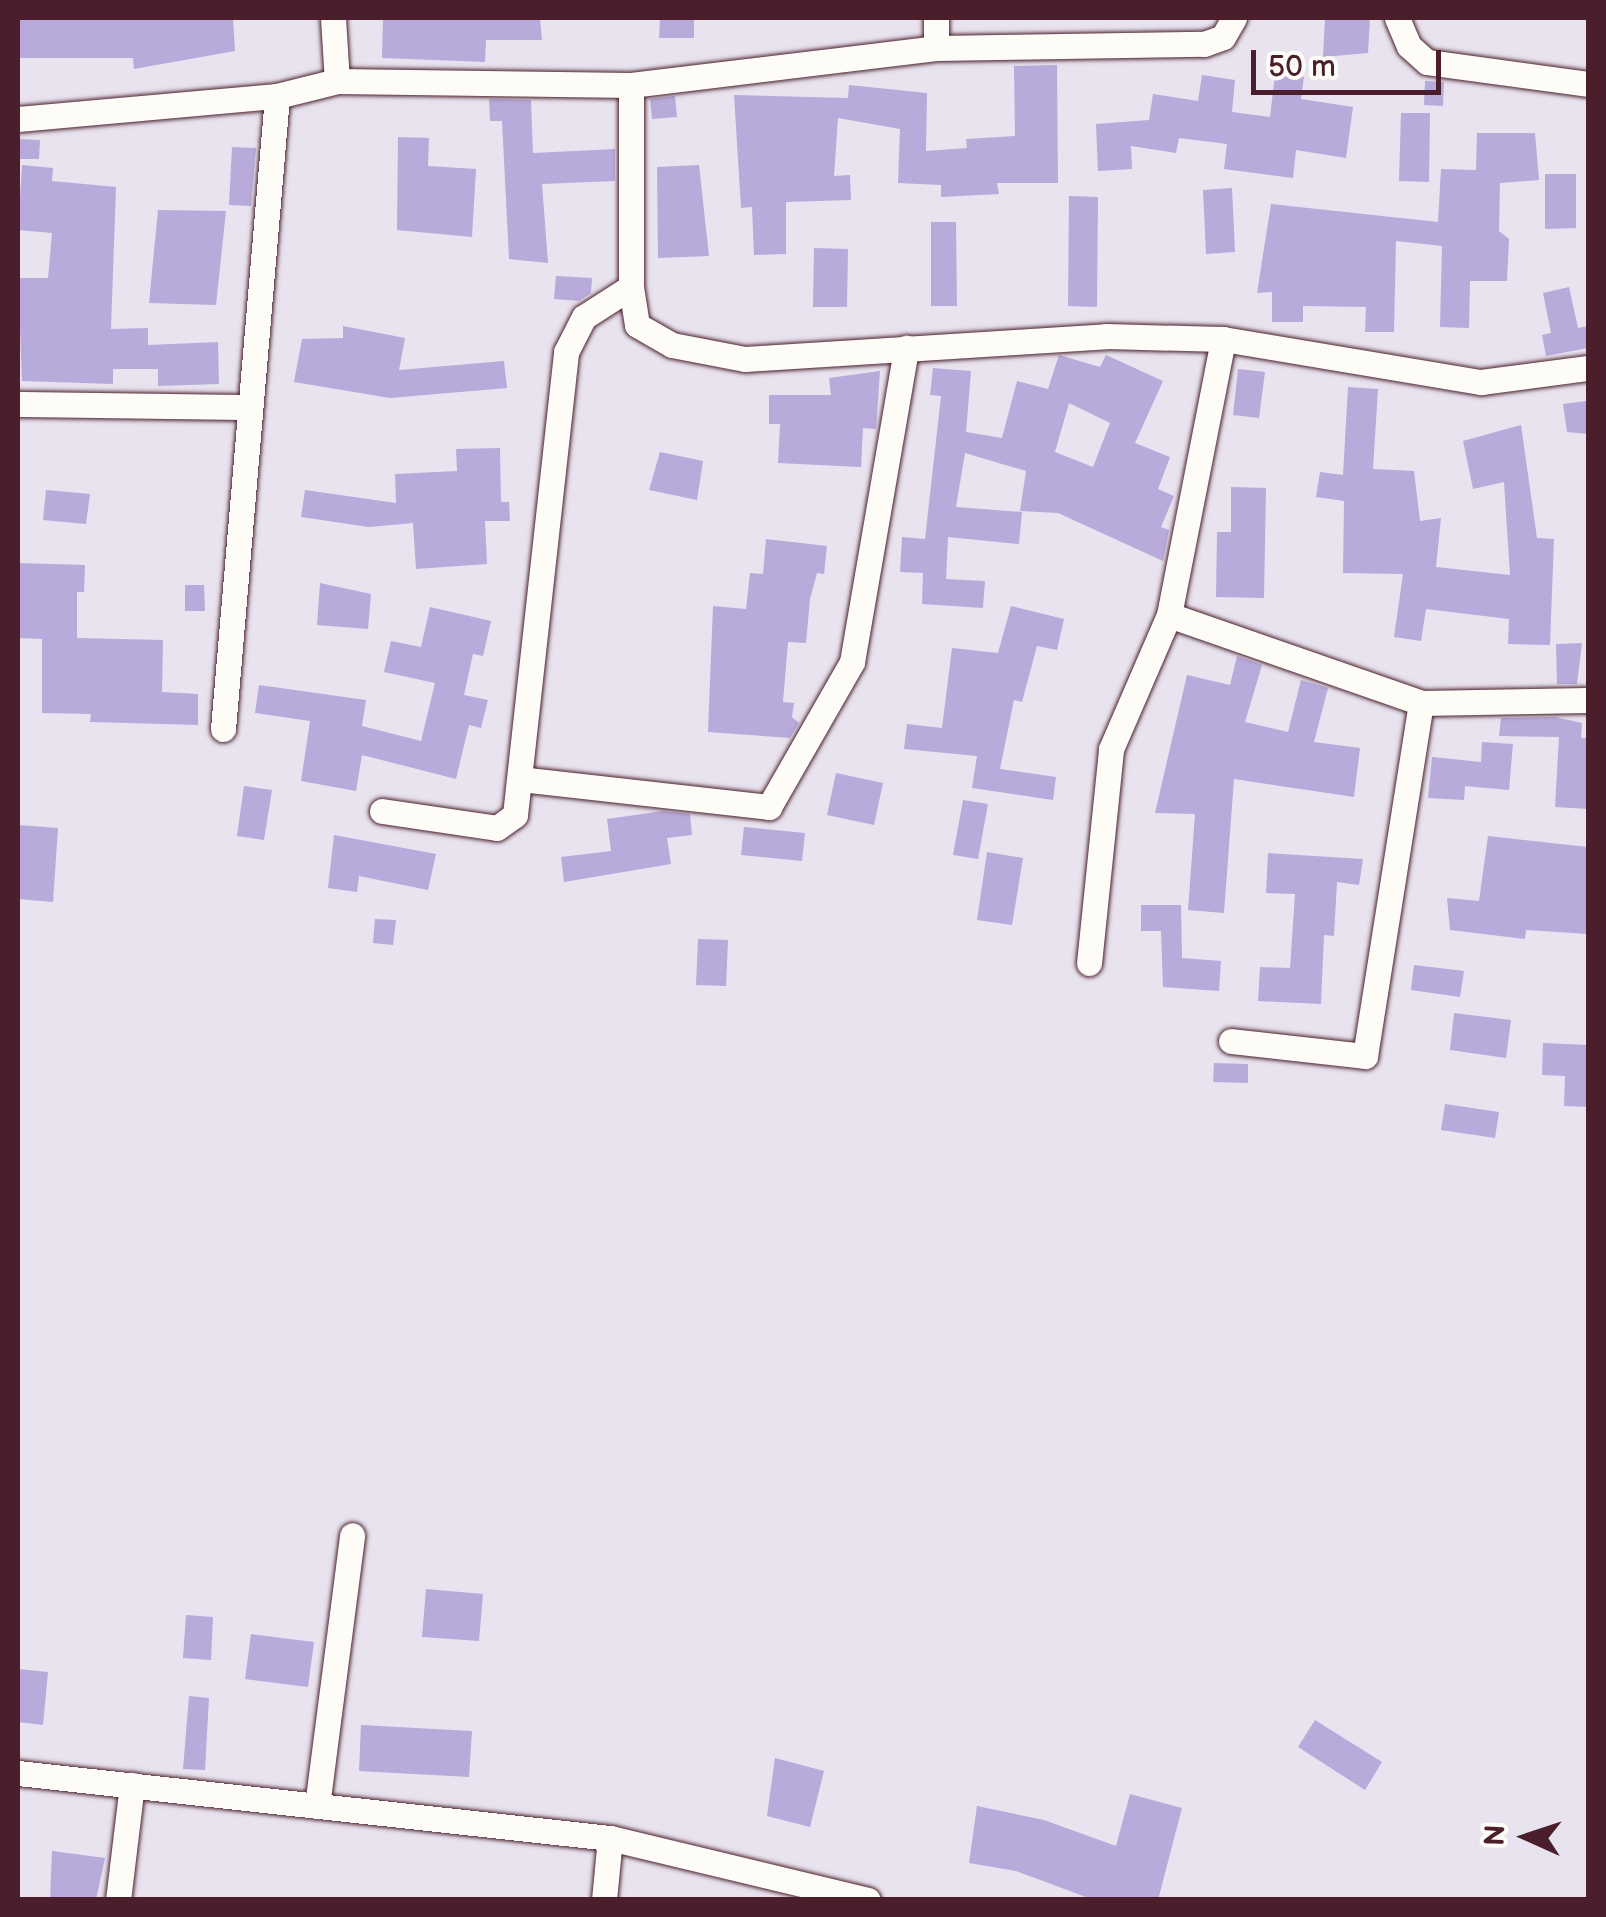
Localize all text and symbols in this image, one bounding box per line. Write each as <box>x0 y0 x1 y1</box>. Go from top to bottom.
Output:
scale bar <box>1256 30 1446 92</box>
text: 50 m <box>1268 49 1336 85</box>
north arrow <box>1476 1787 1576 1887</box>
text: N <box>1479 1824 1513 1847</box>

